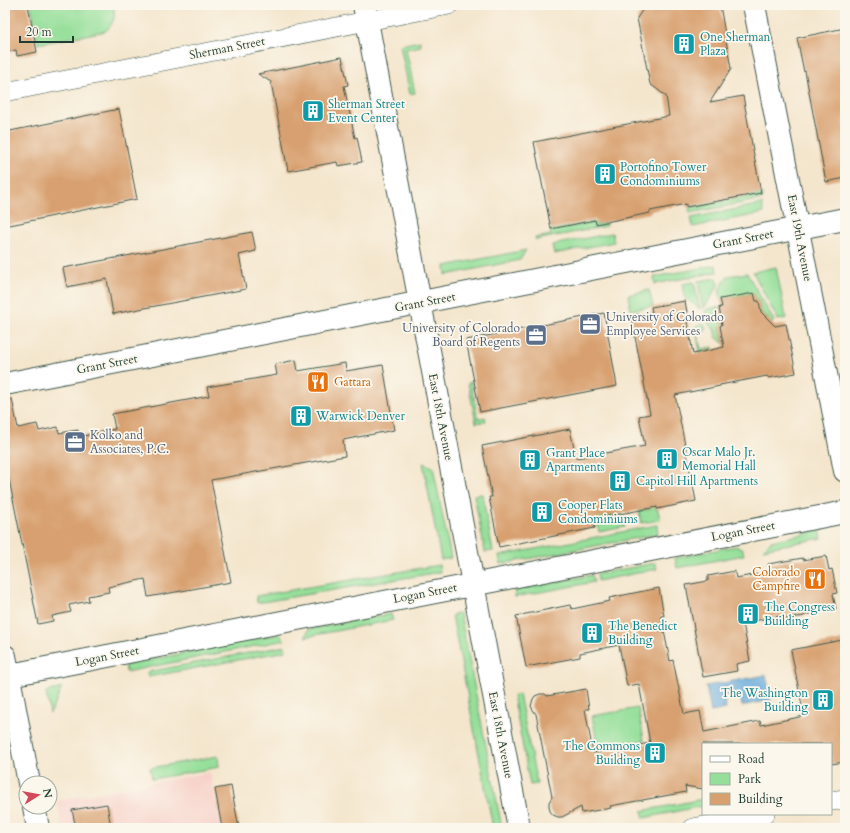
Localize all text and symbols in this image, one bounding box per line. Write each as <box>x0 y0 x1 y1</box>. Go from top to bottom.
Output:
scale bar <box>20 18 73 44</box>
text: 20 m <box>26 24 53 40</box>
place label: One Sherman Plaza <box>700 29 771 59</box>
building icon: One Sherman Plaza <box>671 31 697 57</box>
street label: Sherman Street <box>188 33 266 63</box>
place label: Sherman Street Event Center <box>328 96 405 126</box>
building icon: Sherman Street Event Center <box>300 98 326 124</box>
place label: Portofino Tower Condominiums <box>620 159 707 189</box>
building icon: Portofino Tower Condominiums <box>592 161 618 187</box>
street label: East 19th Avenue <box>784 193 816 283</box>
street label: Grant Street <box>711 225 775 253</box>
street label: Grant Street <box>393 288 457 316</box>
place label: University of Colorado Employee Services <box>606 309 724 339</box>
office icon: University of Colorado Employee Services <box>577 311 603 337</box>
place label: University of Colorado Board of Regents <box>402 320 521 350</box>
office icon: University of Colorado Board of Regents <box>523 322 549 348</box>
street label: Grant Street <box>75 350 139 378</box>
restaurant icon: Gattara <box>305 369 331 395</box>
street label: East 18th Avenue <box>425 372 457 462</box>
place label: Gattara <box>334 374 372 390</box>
building icon: Warwick Denver <box>288 403 314 429</box>
place label: Warwick Denver <box>315 408 405 424</box>
place label: Kolko and Associates, P.C. <box>90 427 169 457</box>
office icon: Kolko and Associates, P.C. <box>62 429 88 455</box>
place label: Oscar Malo Jr. Memorial Hall <box>682 444 756 474</box>
place label: Grant Place Apartments <box>546 445 605 475</box>
building icon: Oscar Malo Jr. Memorial Hall <box>654 446 680 472</box>
building icon: Grant Place Apartments <box>517 447 543 473</box>
building icon: Capitol Hill Apartments <box>607 468 633 494</box>
place label: Capitol Hill Apartments <box>636 473 758 489</box>
place label: Cooper Flats Condominiums <box>558 497 638 527</box>
building icon: Cooper Flats Condominiums <box>529 499 555 525</box>
street label: Logan Street <box>710 517 776 545</box>
place label: Colorado Campfire <box>752 564 801 594</box>
restaurant icon: Colorado Campfire <box>802 566 828 592</box>
street label: Logan Street <box>392 579 458 607</box>
place label: The Congress Building <box>764 599 835 629</box>
building icon: The Congress Building <box>735 601 761 627</box>
place label: The Benedict Building <box>608 618 677 648</box>
building icon: The Benedict Building <box>579 620 605 646</box>
street label: Logan Street <box>74 642 140 670</box>
place label: The Washington Building <box>721 685 808 715</box>
building icon: The Washington Building <box>810 687 836 713</box>
street label: East 18th Avenue <box>485 690 517 780</box>
place label: The Commons Building <box>563 738 640 768</box>
building icon: The Commons Building <box>642 740 668 766</box>
legend <box>702 743 832 815</box>
text: Road <box>738 751 765 767</box>
text: Park <box>738 771 762 787</box>
north arrow <box>18 775 58 815</box>
text: N <box>39 787 56 800</box>
text: Building <box>738 791 783 807</box>

